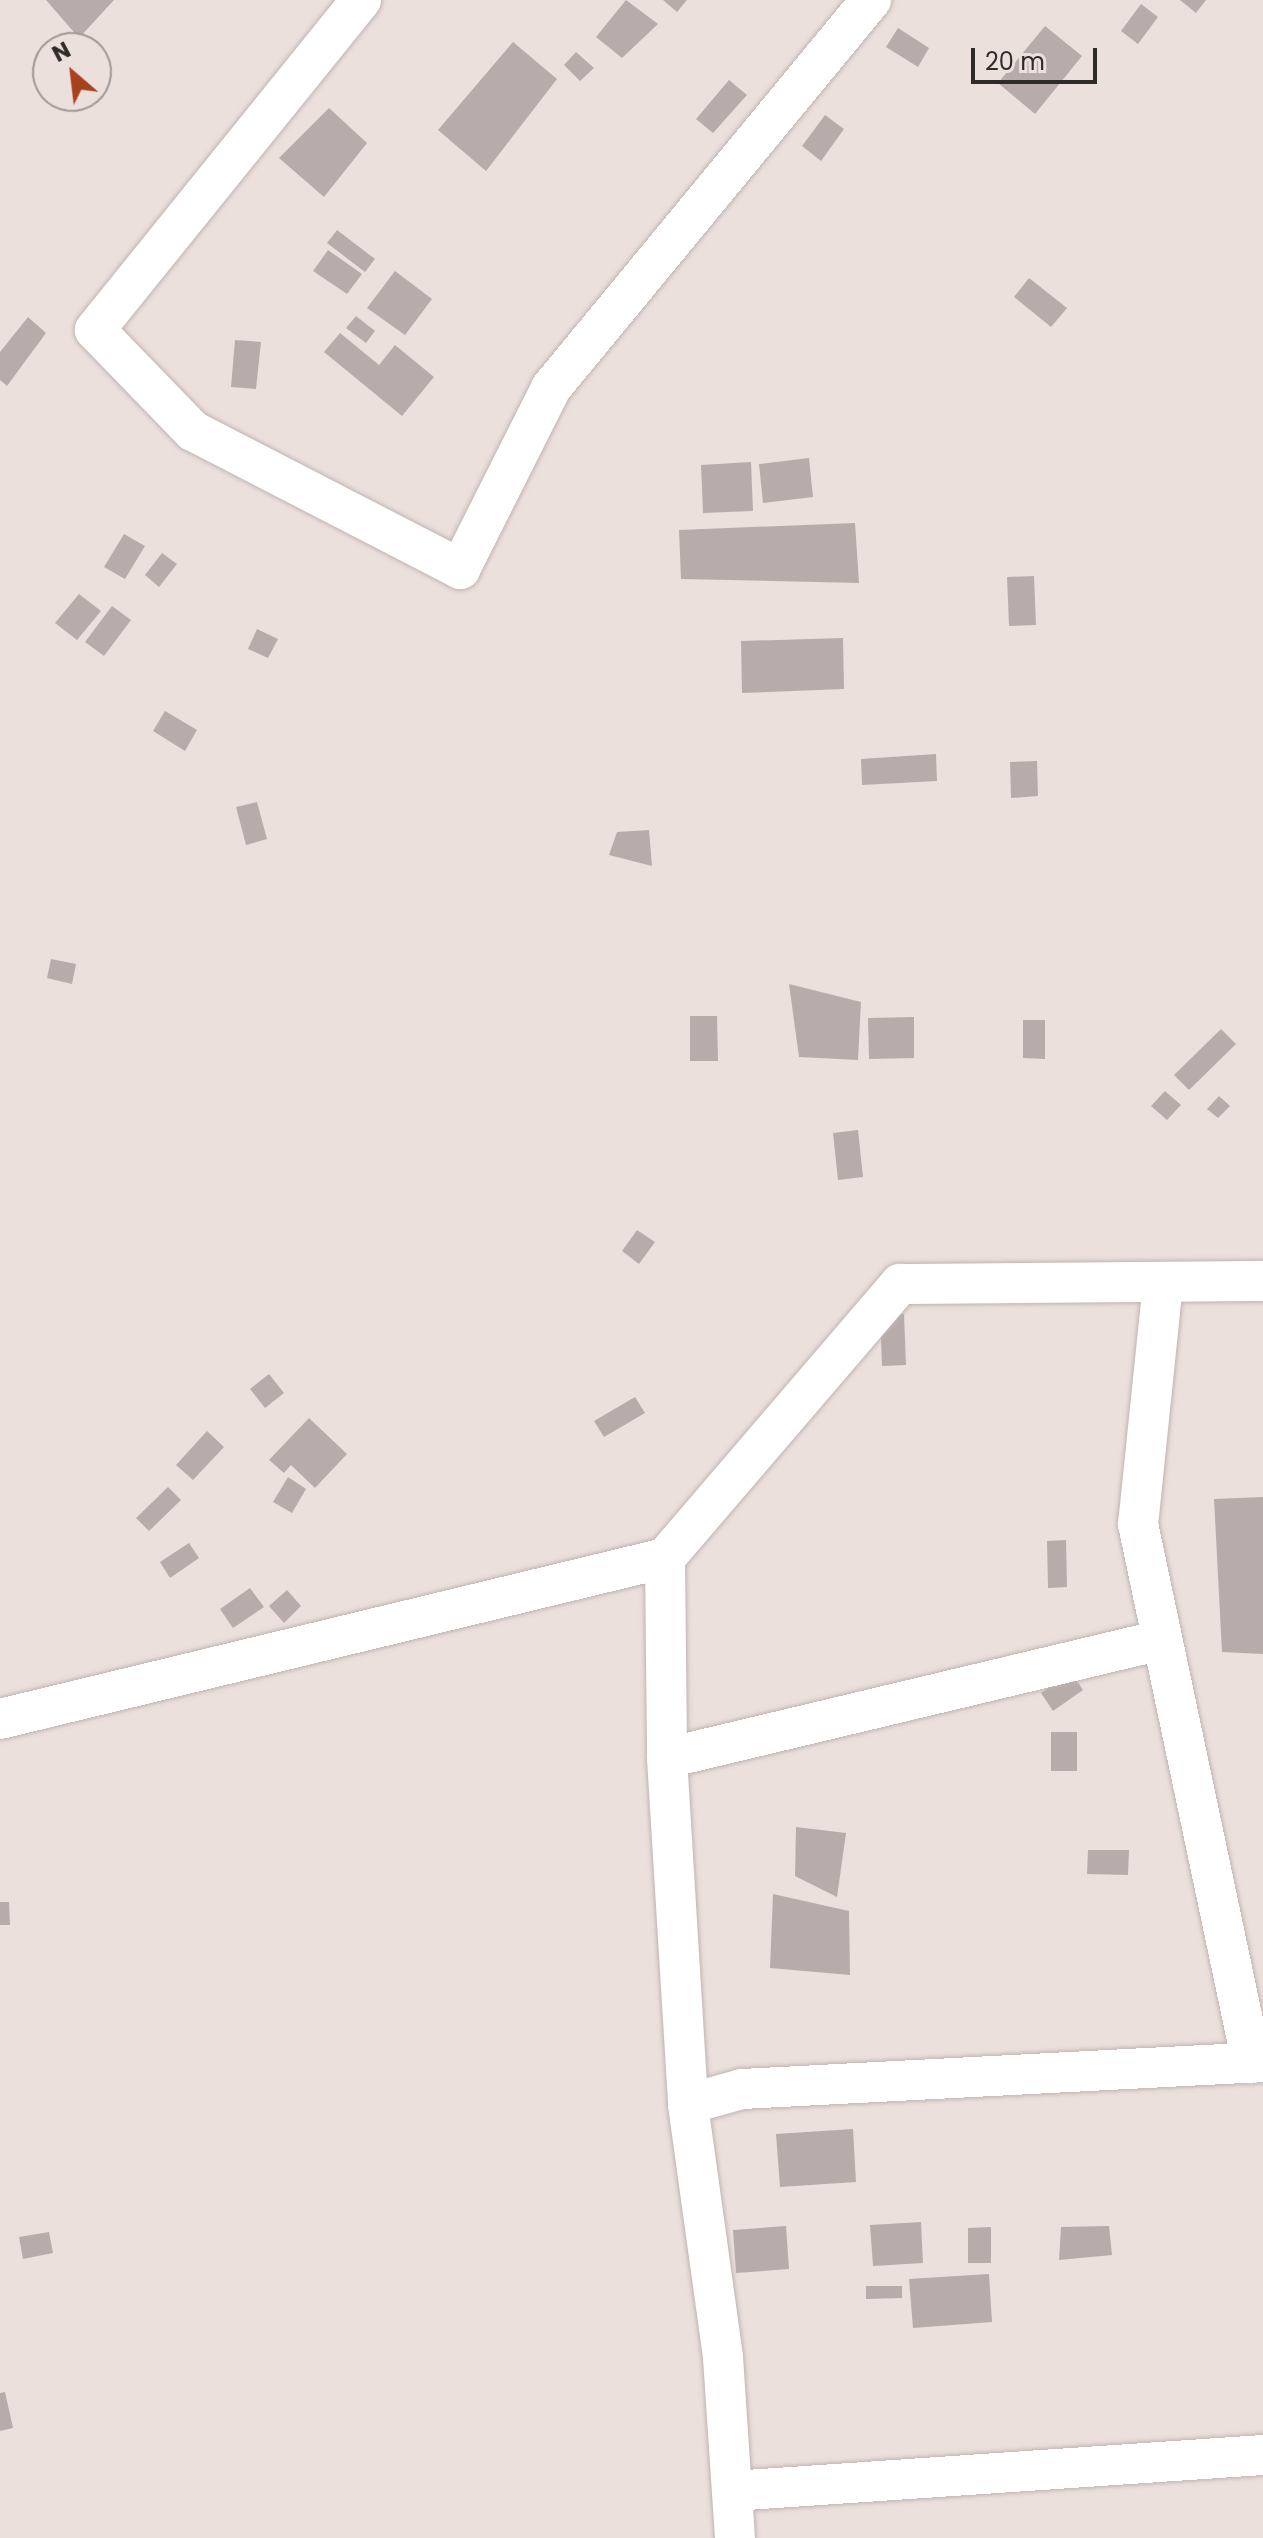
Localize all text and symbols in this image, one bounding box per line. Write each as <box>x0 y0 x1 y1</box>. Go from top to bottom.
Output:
north arrow <box>32 32 112 112</box>
scale bar <box>975 32 1101 82</box>
text: N <box>47 35 76 70</box>
text: 20 m <box>985 45 1045 78</box>

